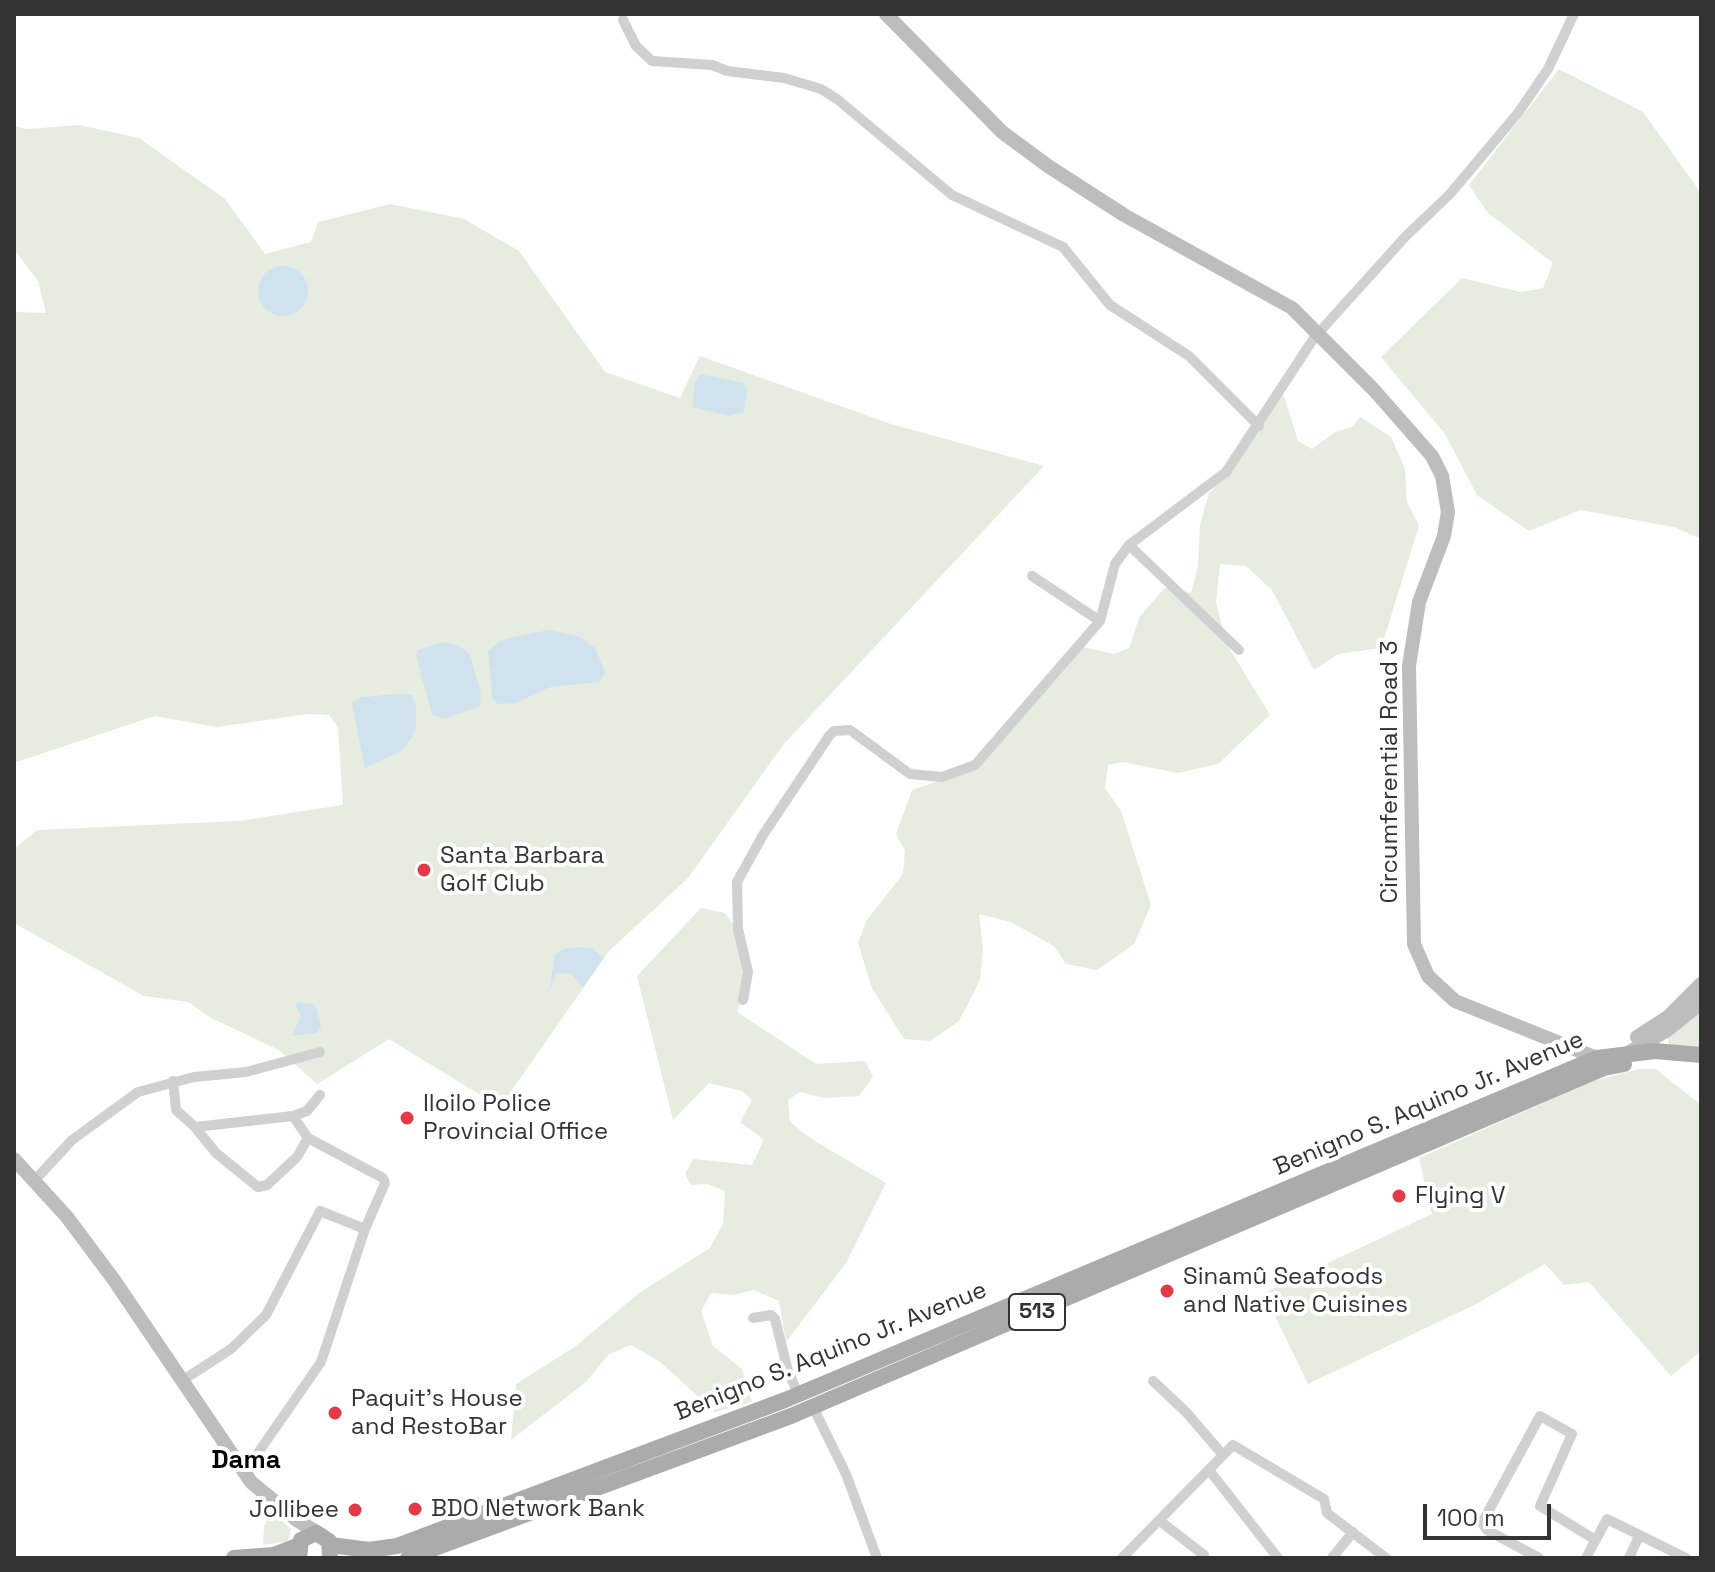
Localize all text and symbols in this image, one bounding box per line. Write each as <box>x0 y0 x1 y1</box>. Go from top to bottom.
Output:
street label: Circumferential Road 3 <box>1376 640 1404 904</box>
place label: Santa Barbara Golf Club <box>440 842 604 898</box>
marker: Santa Barbara Golf Club <box>415 861 433 879</box>
street label: Benigno S. Aquino Jr. Avenue <box>1270 1026 1588 1182</box>
place label: Iloilo Police Provincial Office <box>423 1090 608 1146</box>
marker: Iloilo Police Provincial Office <box>398 1109 416 1127</box>
place label: Flying V <box>1415 1182 1506 1210</box>
marker: Flying V <box>1390 1187 1408 1205</box>
place label: Sinamû Seafoods and Native Cuisines <box>1183 1263 1408 1319</box>
street label: Benigno S. Aquino Jr. Avenue <box>671 1276 991 1428</box>
marker: Sinamû Seafoods and Native Cuisines <box>1158 1282 1176 1300</box>
road number: 513 <box>1009 1294 1065 1330</box>
place label: Paquit's House and RestoBar <box>351 1385 523 1441</box>
marker: Paquit's House and RestoBar <box>326 1404 344 1422</box>
district label: Dama <box>211 1445 281 1477</box>
scale bar <box>1427 1488 1555 1538</box>
place label: BDO Network Bank <box>431 1495 645 1523</box>
place label: Jollibee <box>249 1496 339 1524</box>
marker: BDO Network Bank <box>406 1500 424 1518</box>
marker: Jollibee <box>346 1501 364 1519</box>
text: 100 m <box>1437 1502 1505 1533</box>

